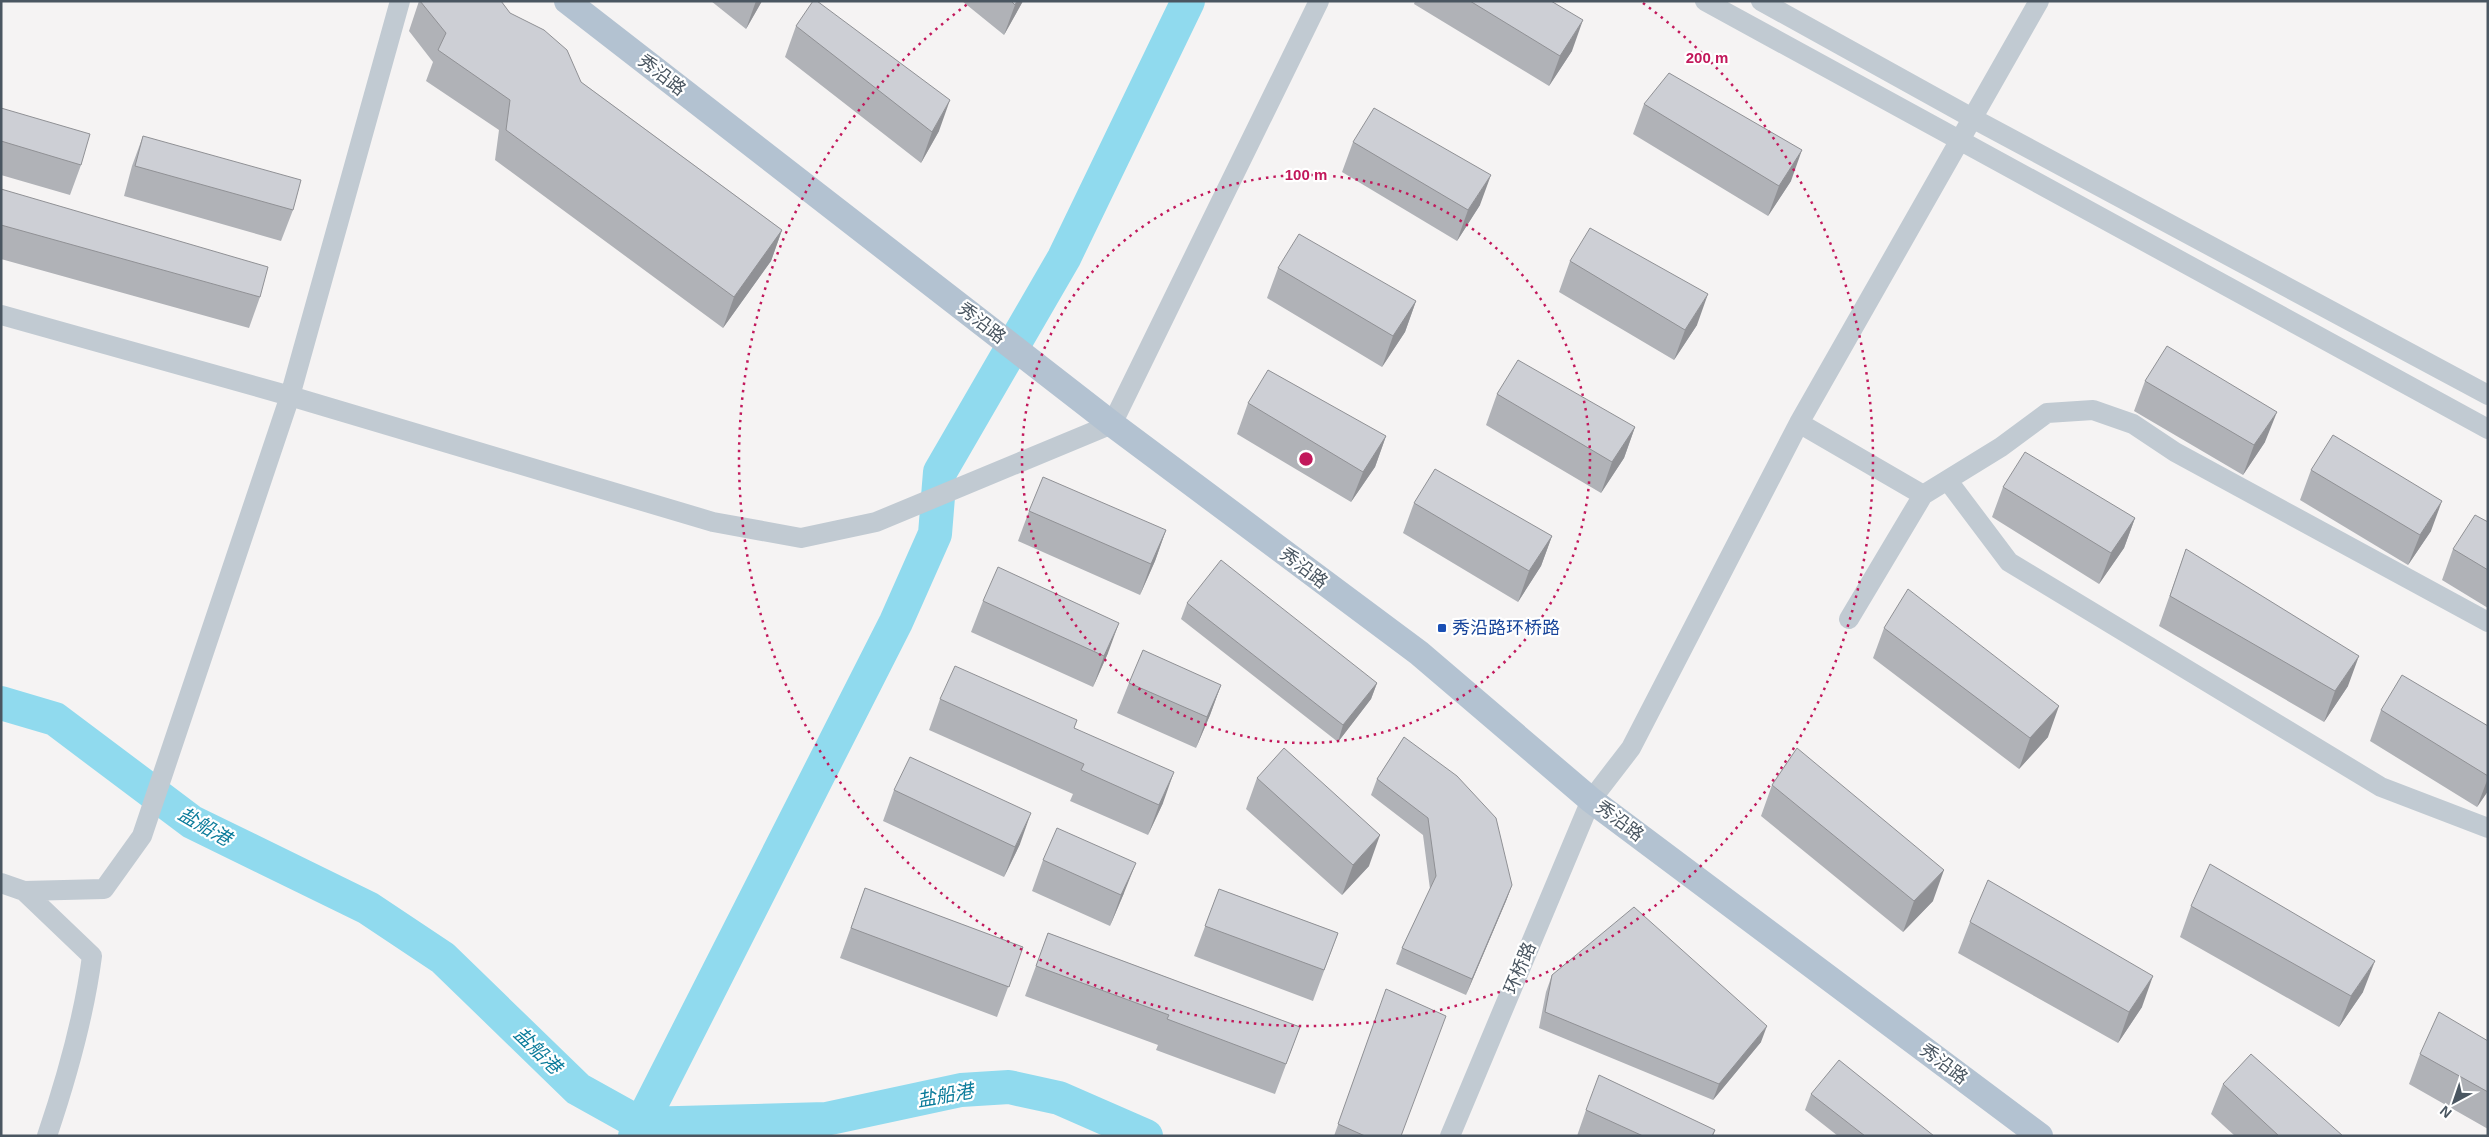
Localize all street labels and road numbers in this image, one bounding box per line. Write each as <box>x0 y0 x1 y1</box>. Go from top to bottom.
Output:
street label: 秀沿路 <box>635 50 689 100</box>
street label: 秀沿路 <box>955 298 1009 348</box>
street label: 秀沿路 <box>1276 544 1332 592</box>
street label: 秀沿路 <box>1592 797 1648 845</box>
street label: 环桥路 <box>1500 939 1540 997</box>
street label: 秀沿路 <box>1916 1040 1972 1088</box>

